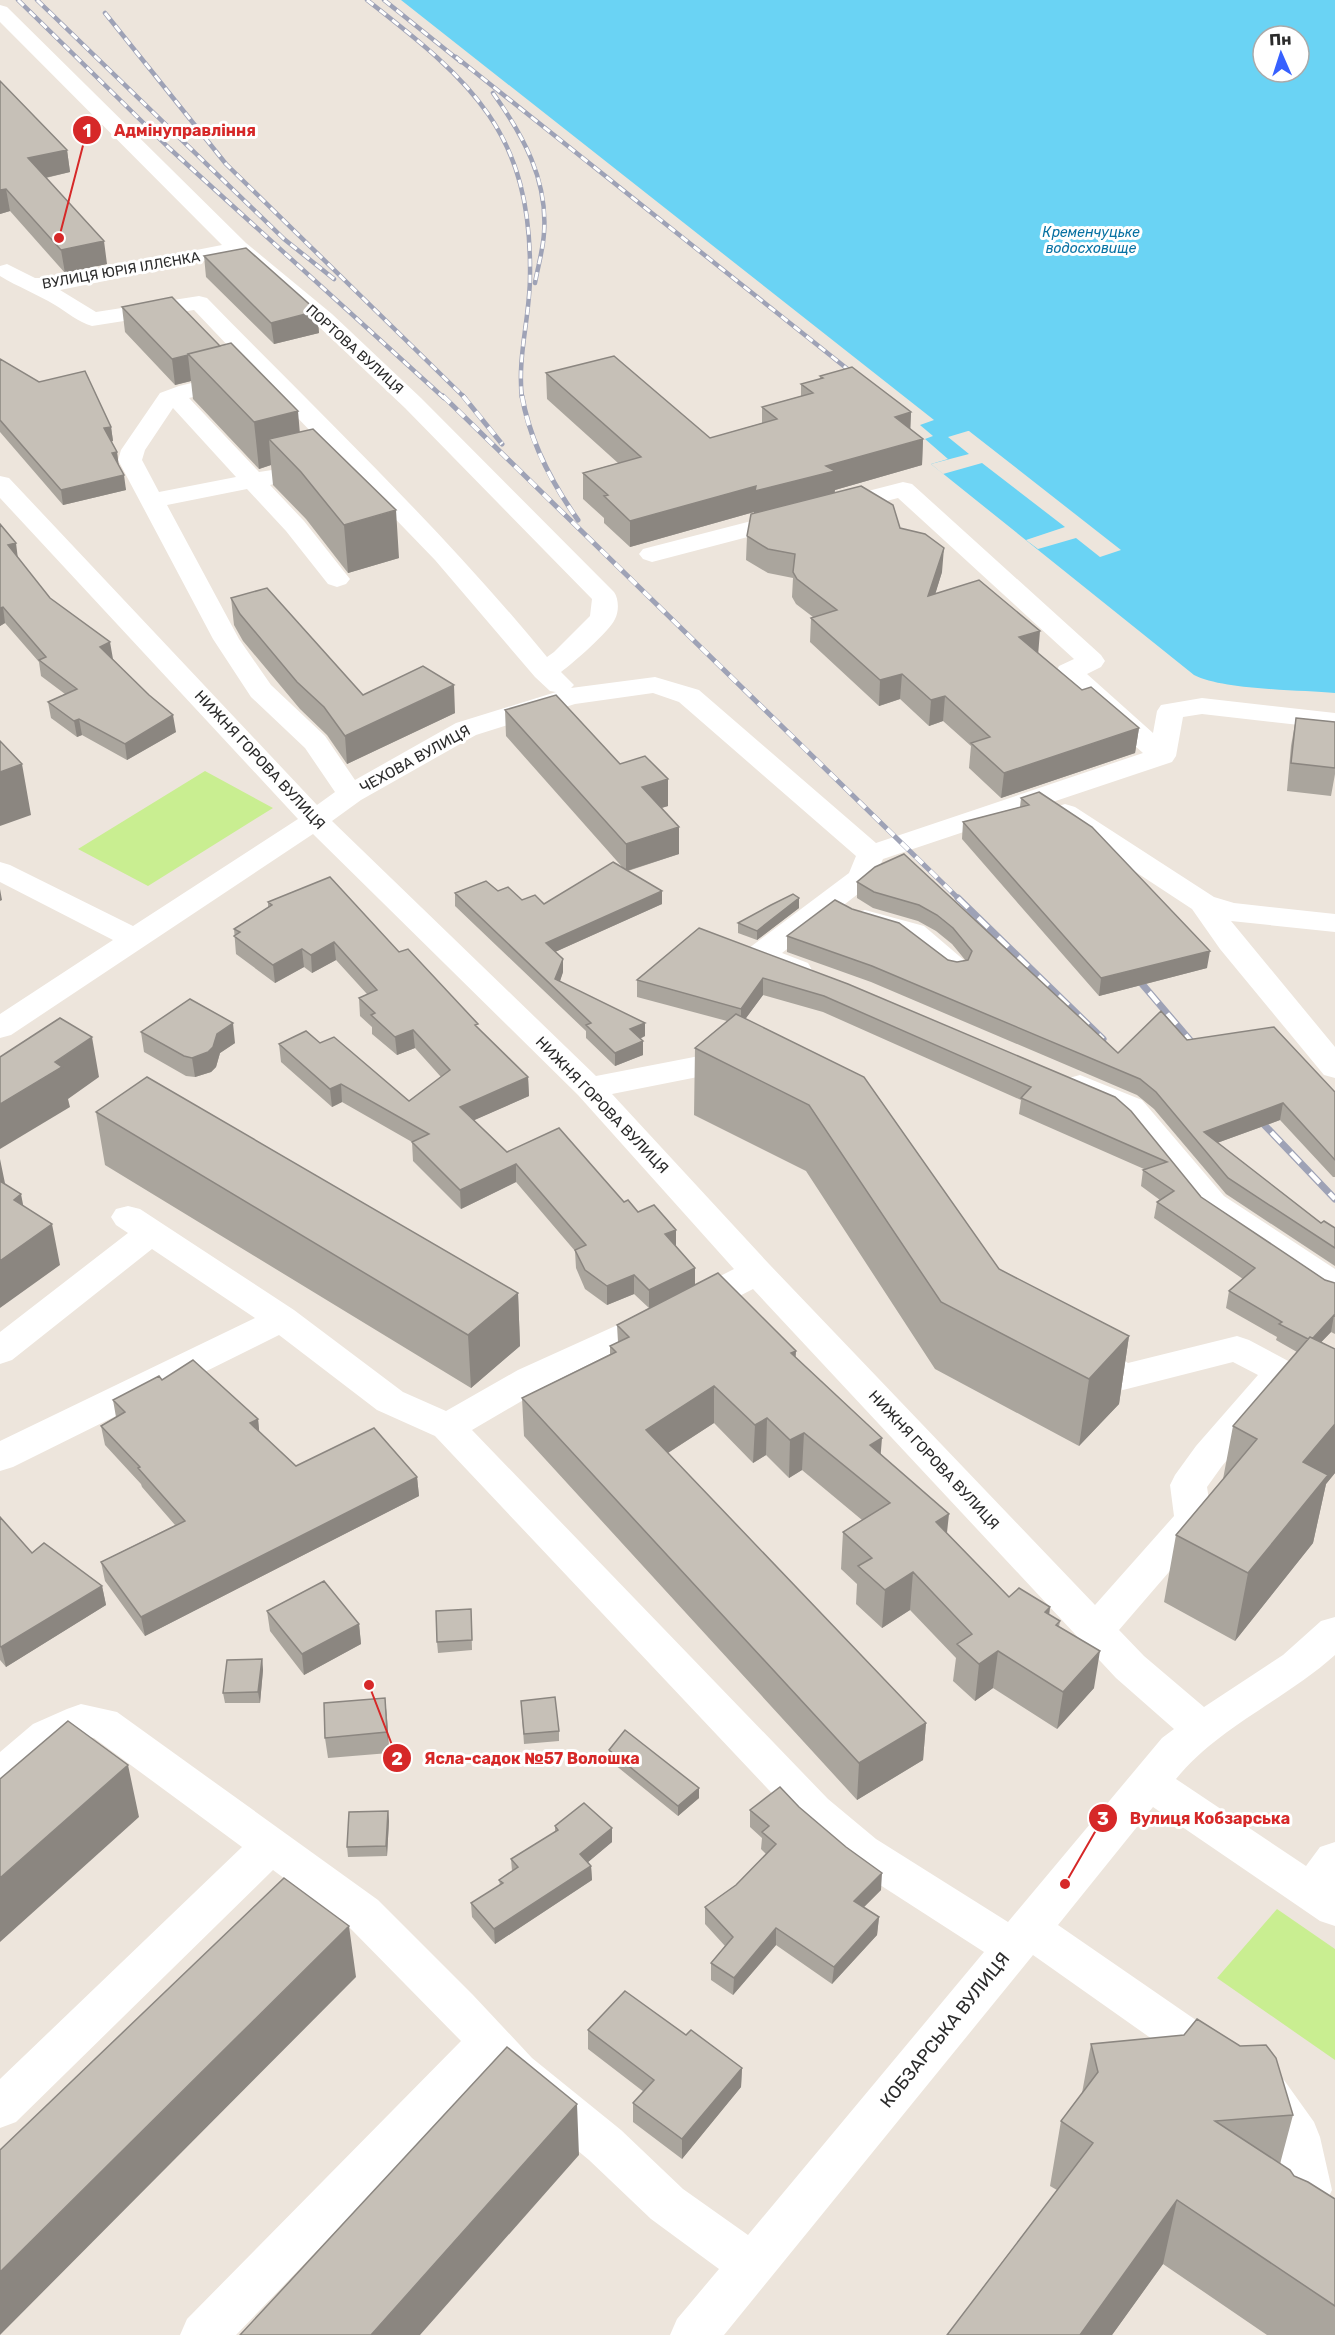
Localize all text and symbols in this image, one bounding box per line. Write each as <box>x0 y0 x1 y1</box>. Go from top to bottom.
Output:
north arrow <box>1251 24 1311 84</box>
text: Пн <box>1269 29 1292 50</box>
callout: Адмінуправління <box>72 113 268 147</box>
text: 1 <box>83 120 91 142</box>
text: Адмінуправління <box>114 121 256 140</box>
water label: Кременчуцьке водосховище <box>1042 224 1140 257</box>
street label: ВУЛИЦЯ ЮРІЯ ІЛЛЄНКА <box>41 248 202 293</box>
street label: ПОРТОВА ВУЛИЦЯ <box>302 301 407 398</box>
street label: НИЖНЯ ГОРОВА ВУЛИЦЯ <box>191 687 329 833</box>
street label: ЧЕХОВА ВУЛИЦЯ <box>357 721 473 797</box>
street label: НИЖНЯ ГОРОВА ВУЛИЦЯ <box>532 1033 672 1177</box>
street label: НИЖНЯ ГОРОВА ВУЛИЦЯ <box>865 1387 1003 1533</box>
callout: Ясла-садок №57 Волошка <box>382 1741 652 1775</box>
text: 2 <box>391 1748 403 1770</box>
text: Ясла-садок №57 Волошка <box>424 1749 640 1768</box>
callout: Вулиця Кобзарська <box>1088 1801 1302 1835</box>
text: 3 <box>1097 1808 1109 1830</box>
text: Вулиця Кобзарська <box>1130 1809 1290 1828</box>
street label: КОБЗАРСЬКА ВУЛИЦЯ <box>876 1948 1014 2112</box>

